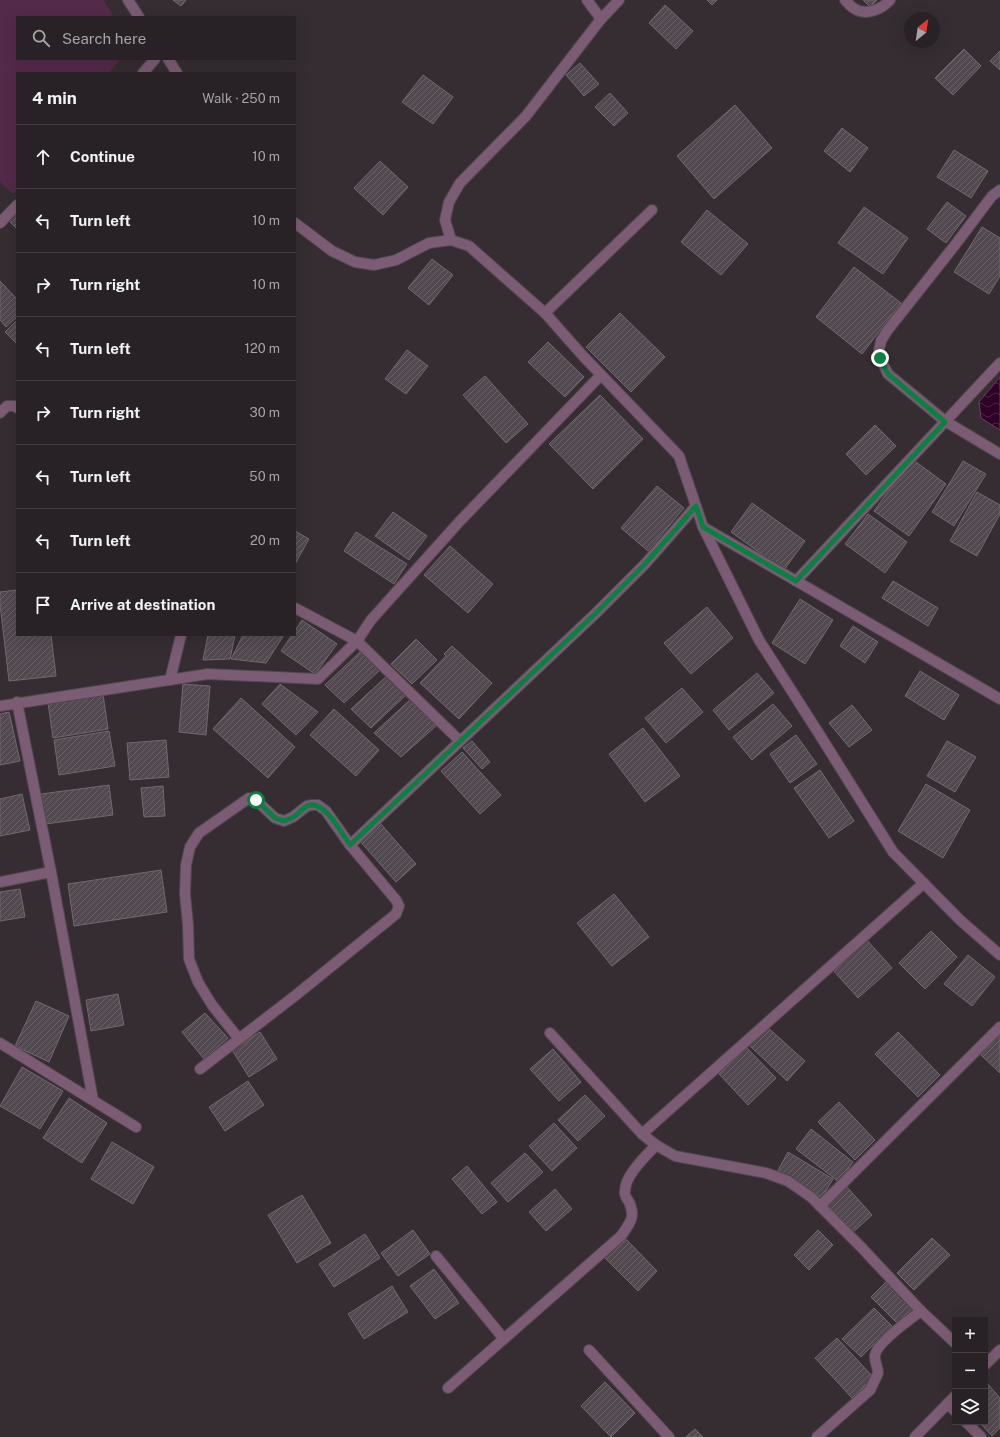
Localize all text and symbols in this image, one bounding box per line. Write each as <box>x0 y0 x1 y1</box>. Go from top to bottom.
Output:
north arrow <box>904 12 940 48</box>
search box <box>16 16 296 60</box>
icon: search <box>30 27 52 49</box>
text: Search here <box>62 30 146 47</box>
text: 4 min <box>32 88 77 108</box>
text: Walk · 250 m <box>202 91 280 106</box>
icon: ahead <box>32 146 54 168</box>
text: Continue <box>70 148 135 165</box>
text: 10 m <box>252 149 280 164</box>
icon: left <box>32 210 54 232</box>
text: Turn left <box>70 212 131 229</box>
text: 10 m <box>252 213 280 228</box>
icon: right <box>32 274 54 296</box>
text: Turn right <box>70 276 140 293</box>
text: 10 m <box>252 277 280 292</box>
icon: left <box>32 338 54 360</box>
text: Turn left <box>70 340 131 357</box>
text: 120 m <box>245 341 280 356</box>
route end <box>871 349 889 367</box>
icon: right <box>32 402 54 424</box>
text: Turn right <box>70 404 140 421</box>
text: 30 m <box>250 405 280 420</box>
icon: left <box>32 466 54 488</box>
text: Turn left <box>70 468 131 485</box>
text: 50 m <box>249 469 280 484</box>
icon: left <box>32 530 54 552</box>
text: Turn left <box>70 532 131 549</box>
text: 20 m <box>250 533 280 548</box>
icon: arrive <box>32 594 54 616</box>
text: Arrive at destination <box>70 596 215 613</box>
route start <box>247 791 265 809</box>
map controls <box>952 1317 988 1425</box>
button: + <box>952 1317 988 1353</box>
button: − <box>952 1353 988 1389</box>
button: layers <box>952 1389 988 1425</box>

